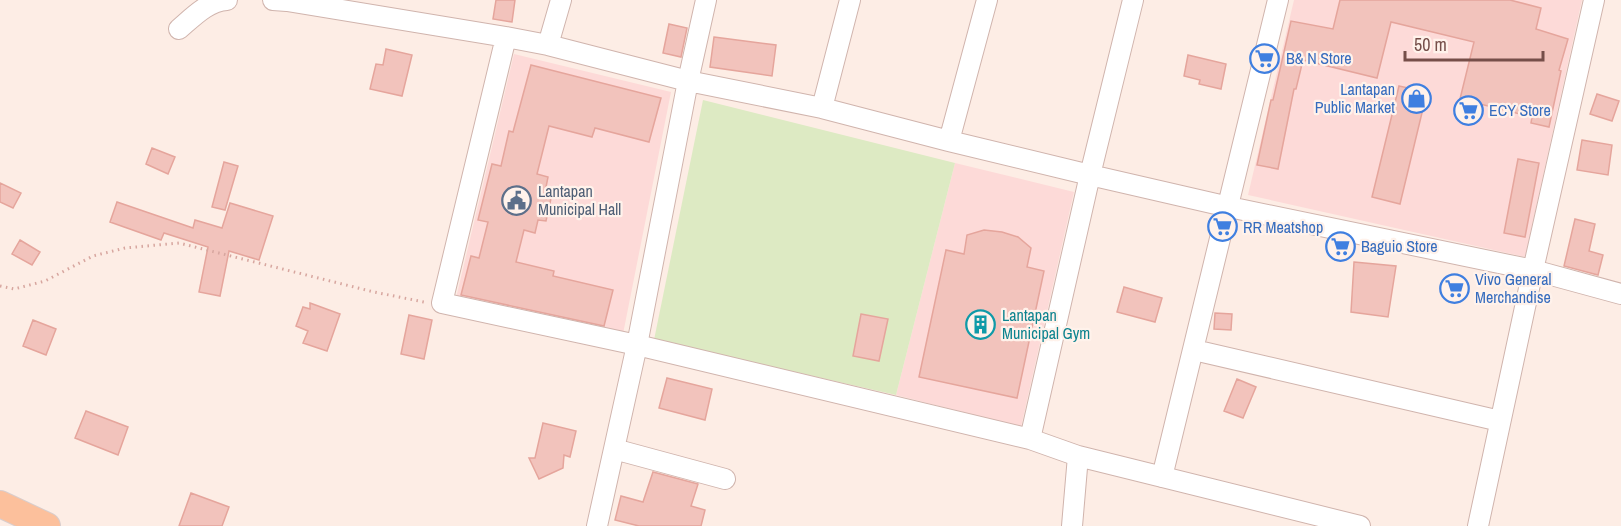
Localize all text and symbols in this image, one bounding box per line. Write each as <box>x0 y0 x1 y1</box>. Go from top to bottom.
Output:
scale bar <box>1405 24 1543 62</box>
text: 50 m <box>1414 32 1447 57</box>
supermarket icon: B& N Store <box>1249 42 1281 74</box>
place label: B& N Store <box>1286 47 1352 69</box>
place label: Lantapan Public Market <box>1315 78 1395 118</box>
shop icon: Lantapan Public Market <box>1400 82 1432 114</box>
supermarket icon: ECY Store <box>1452 94 1484 126</box>
place label: ECY Store <box>1489 99 1551 121</box>
place label: Lantapan Municipal Hall <box>538 180 621 220</box>
public building icon: Lantapan Municipal Hall <box>501 184 533 216</box>
supermarket icon: RR Meatshop <box>1206 211 1238 243</box>
place label: RR Meatshop <box>1243 216 1323 238</box>
supermarket icon: Baguio Store <box>1324 230 1356 262</box>
place label: Baguio Store <box>1361 235 1438 257</box>
place label: Vivo General Merchandise <box>1475 268 1551 308</box>
supermarket icon: Vivo General Merchandise <box>1438 272 1470 304</box>
place label: Lantapan Municipal Gym <box>1002 304 1090 344</box>
building icon: Lantapan Municipal Gym <box>965 308 997 340</box>

